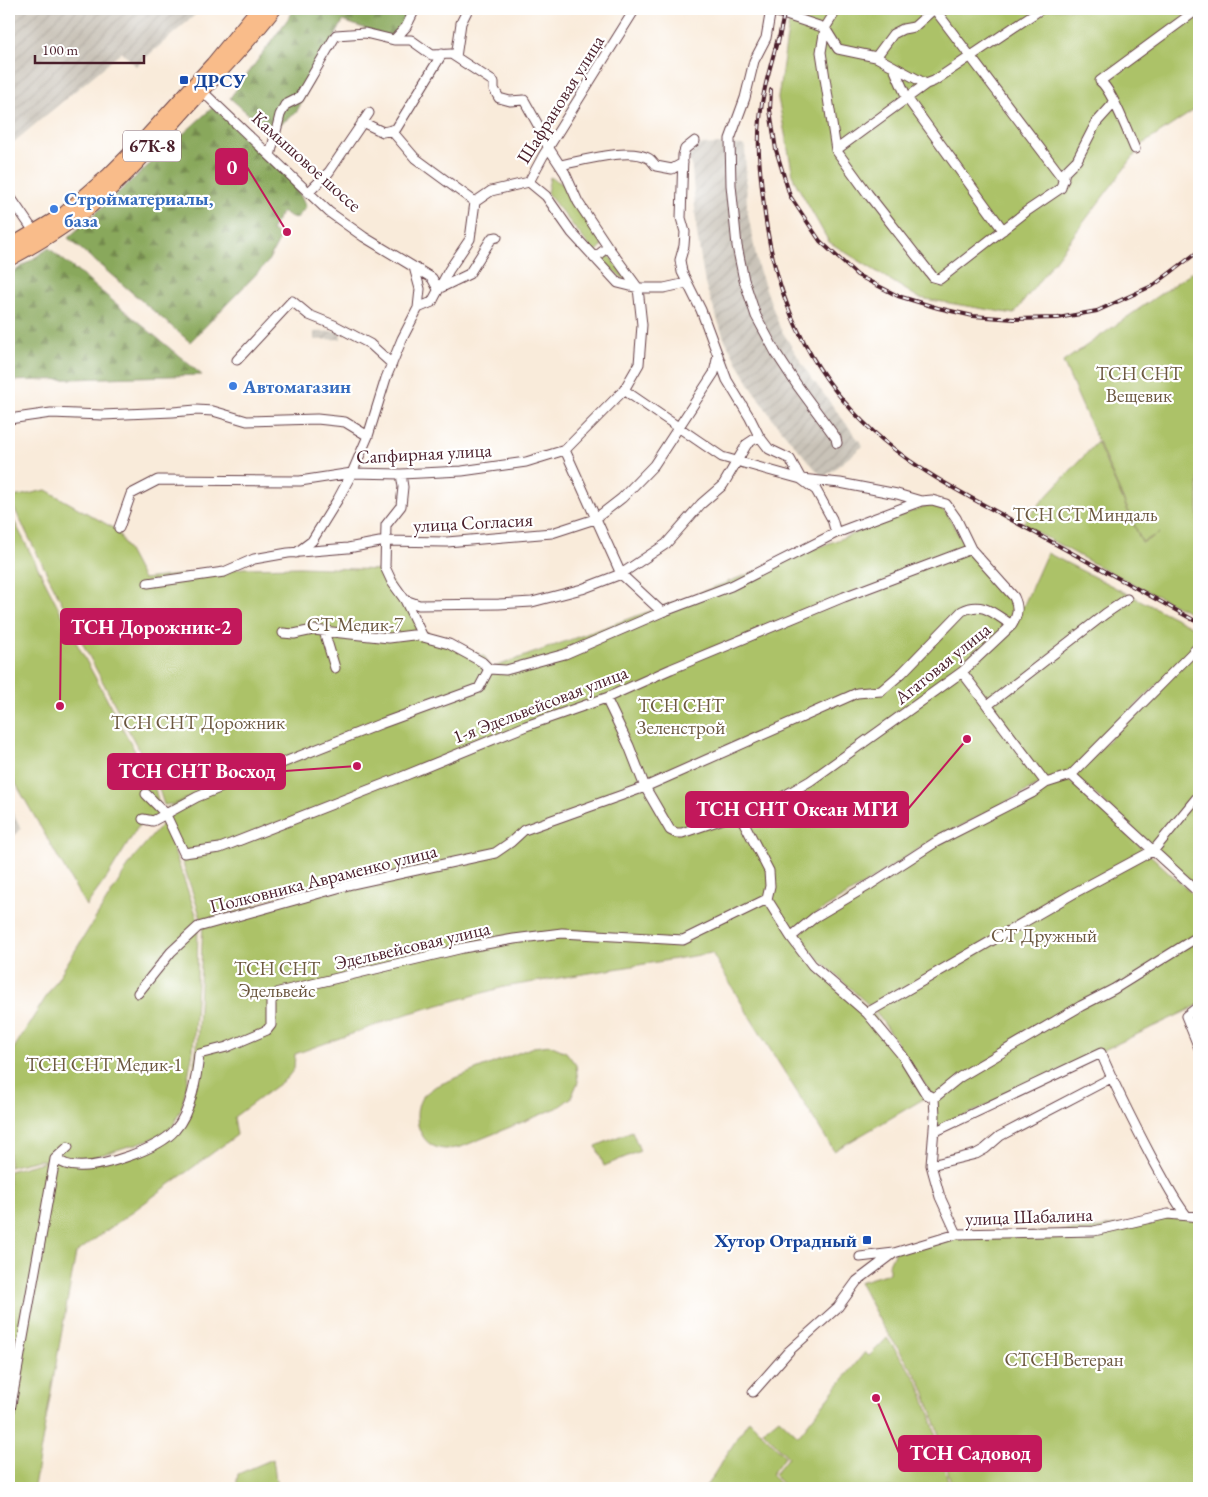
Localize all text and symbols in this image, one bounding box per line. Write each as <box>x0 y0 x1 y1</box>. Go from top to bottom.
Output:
street label: Шафрановая улица <box>511 30 610 168</box>
scale bar <box>35 32 144 64</box>
text: 100 m <box>42 40 79 59</box>
place label: ДРСУ <box>194 68 246 93</box>
marker: ДРСУ <box>178 74 190 86</box>
street label: Камышовое шоссе <box>246 105 367 217</box>
road number: 67К-8 <box>123 130 181 162</box>
callout: 0 <box>216 149 247 184</box>
text: 0 <box>227 154 238 180</box>
place label: Стройматериалы, база <box>64 186 214 233</box>
marker: Стройматериалы, база <box>48 203 60 215</box>
park label: ТСН СНТ Вещевик <box>1096 361 1183 408</box>
place label: Автомагазин <box>242 374 351 399</box>
marker: Автомагазин <box>227 380 239 392</box>
street label: Сапфирная улица <box>356 437 493 470</box>
park label: ТСН СТ Миндаль <box>1012 502 1158 527</box>
street label: улица Согласия <box>412 507 534 538</box>
callout: ТСН Дорожник-2 <box>61 609 241 644</box>
park label: СТ Медик-7 <box>307 612 404 637</box>
text: ТСН Дорожник-2 <box>71 614 232 640</box>
street label: Агатовая улица <box>888 617 996 711</box>
street label: 1-я Эдельвейсовая улица <box>449 659 632 749</box>
park label: ТСН СНТ Зеленстрой <box>637 693 725 740</box>
park label: ТСН СНТ Дорожник <box>111 710 285 735</box>
callout: ТСН СНТ Восход <box>108 754 285 789</box>
text: ТСН СНТ Восход <box>118 758 276 784</box>
callout: ТСН СНТ Океан МГИ <box>686 792 908 827</box>
text: ТСН СНТ Океан МГИ <box>696 796 898 822</box>
street label: Полковника Авраменко улица <box>207 838 440 919</box>
street label: Эдельвейсовая улица <box>332 915 493 976</box>
park label: СТ Дружный <box>991 923 1097 948</box>
park label: ТСН СНТ Эдельвейс <box>234 956 321 1003</box>
park label: ТСН СНТ Медик-1 <box>26 1052 182 1077</box>
street label: улица Шабалина <box>965 1202 1094 1231</box>
place label: Хутор Отрадный <box>713 1228 857 1253</box>
marker: Хутор Отрадный <box>861 1234 873 1246</box>
park label: СТСН Ветеран <box>1004 1347 1124 1372</box>
callout: ТСН Садовод <box>899 1436 1041 1471</box>
text: ТСН Садовод <box>909 1440 1031 1466</box>

